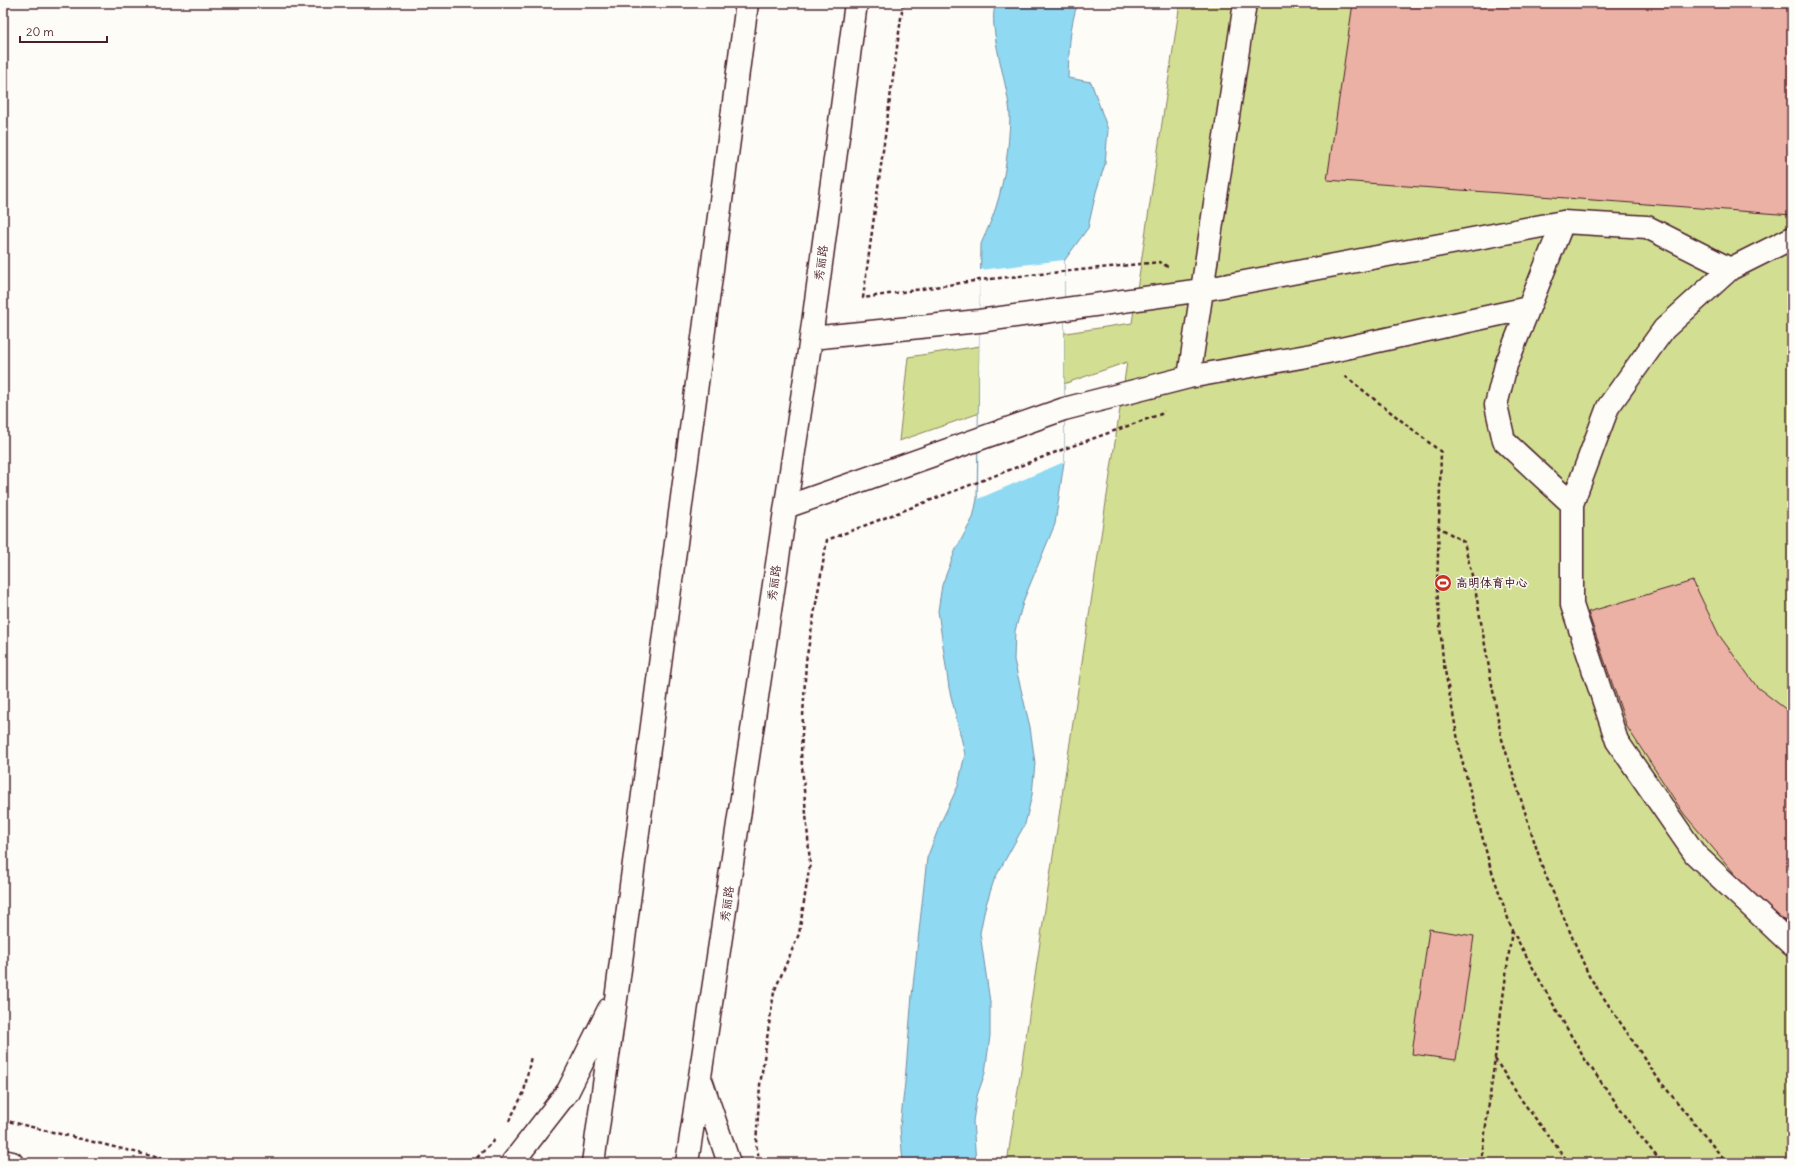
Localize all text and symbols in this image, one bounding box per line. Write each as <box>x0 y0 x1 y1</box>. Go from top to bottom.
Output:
scale bar <box>20 18 107 44</box>
text: 20 m <box>26 24 54 39</box>
street label: 秀丽路 <box>811 244 830 282</box>
street label: 秀丽路 <box>764 564 783 602</box>
sports icon: 高明体育中心 <box>1433 573 1453 593</box>
place label: 高明体育中心 <box>1456 575 1528 590</box>
street label: 秀丽路 <box>717 885 736 923</box>

